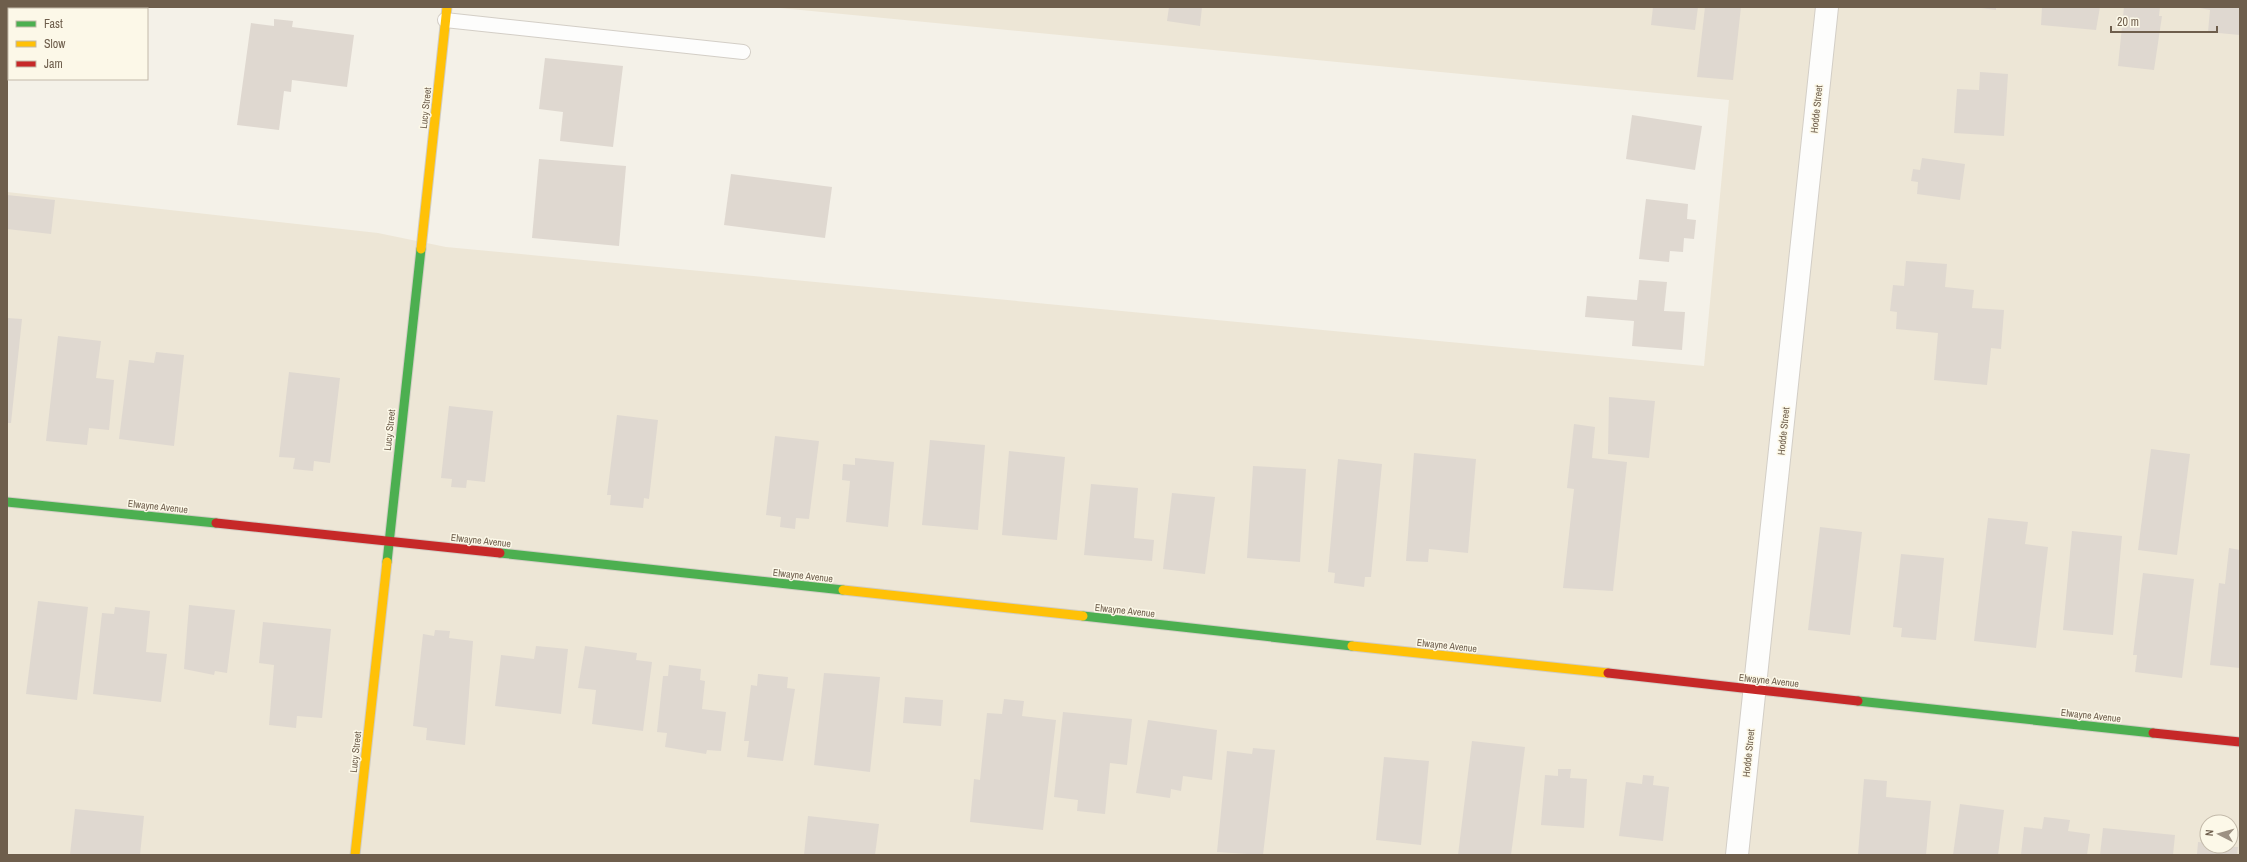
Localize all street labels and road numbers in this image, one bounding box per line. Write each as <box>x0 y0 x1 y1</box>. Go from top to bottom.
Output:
street label: Hodde Street <box>1808 84 1826 134</box>
street label: Lucy Street <box>417 86 434 129</box>
street label: Hodde Street <box>1775 406 1793 456</box>
street label: Lucy Street <box>381 408 398 451</box>
street label: Elwayne Avenue <box>127 497 189 516</box>
street label: Elwayne Avenue <box>450 531 512 550</box>
street label: Elwayne Avenue <box>772 566 834 585</box>
street label: Elwayne Avenue <box>1094 601 1156 620</box>
street label: Elwayne Avenue <box>1416 636 1478 655</box>
street label: Elwayne Avenue <box>1738 671 1800 690</box>
street label: Elwayne Avenue <box>2060 706 2122 725</box>
street label: Hodde Street <box>1740 728 1758 778</box>
street label: Lucy Street <box>347 730 364 773</box>

